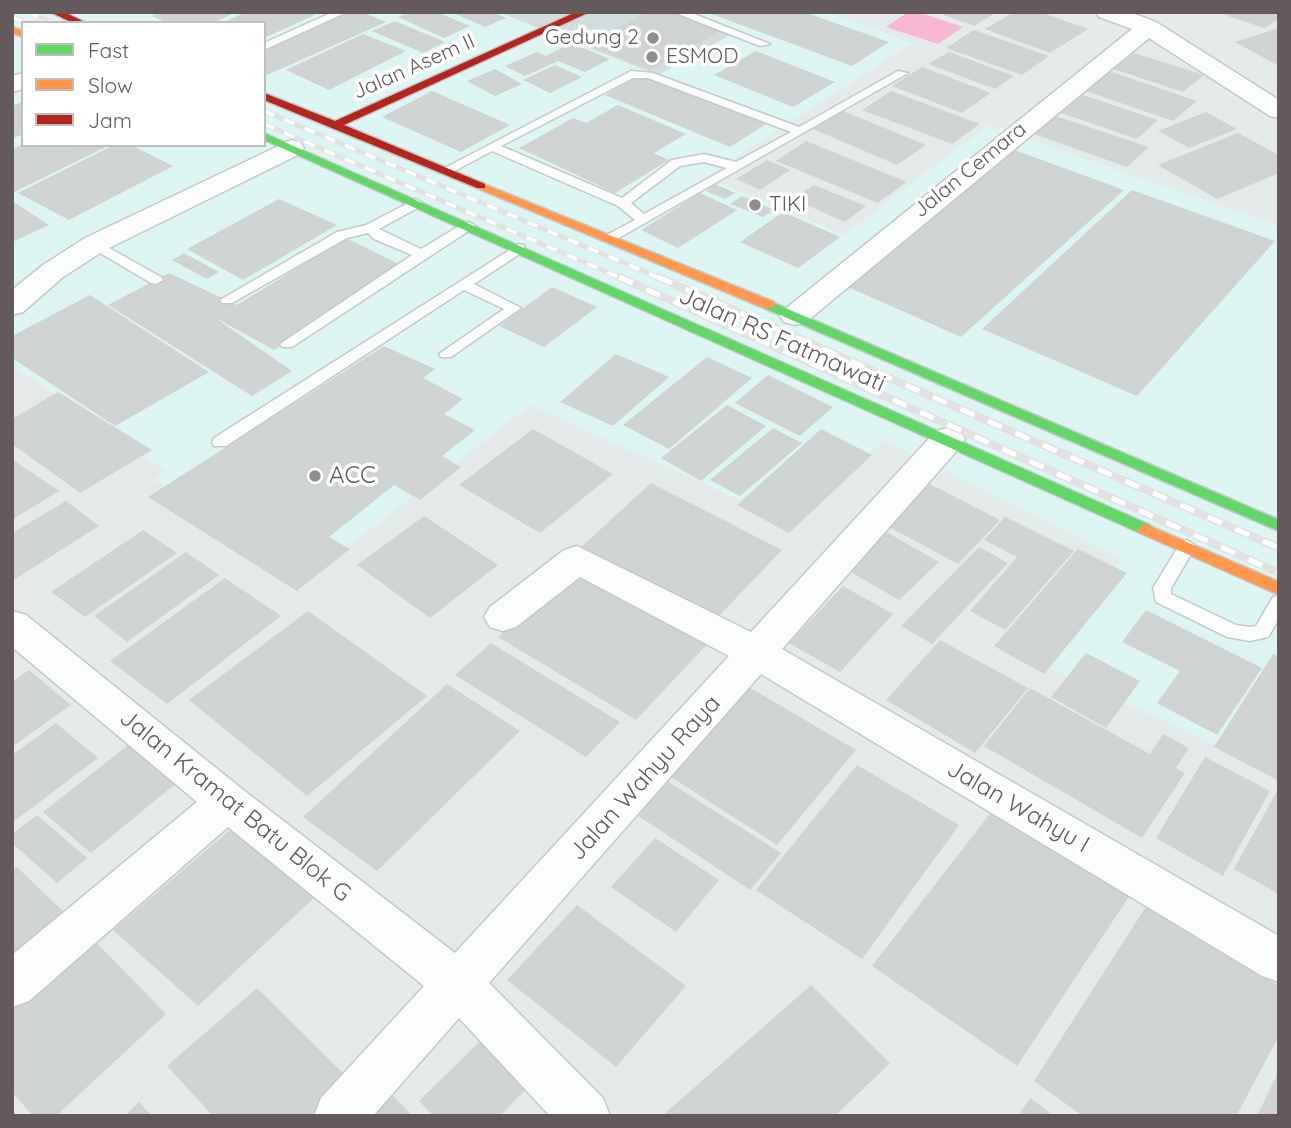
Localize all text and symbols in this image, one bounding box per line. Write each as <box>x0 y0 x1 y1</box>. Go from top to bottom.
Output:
legend <box>21 21 266 147</box>
place label: Gedung 2 <box>545 25 639 51</box>
street label: Jalan Asem II <box>349 29 479 105</box>
marker: Gedung 2 <box>645 30 661 46</box>
text: Fast <box>88 37 129 63</box>
place label: ESMOD <box>666 44 738 70</box>
marker: ESMOD <box>644 49 660 65</box>
text: Slow <box>88 72 133 98</box>
text: Jam <box>88 107 132 133</box>
street label: Jalan Cemara <box>908 117 1032 223</box>
place label: TIKI <box>769 192 806 218</box>
marker: TIKI <box>747 197 763 213</box>
street label: Jalan RS Fatmawati <box>674 282 890 398</box>
place label: ACC <box>329 462 376 490</box>
marker: ACC <box>307 468 323 484</box>
street label: Jalan Wahyu Raya <box>563 689 727 867</box>
street label: Jalan Kramat Batu Blok G <box>114 704 356 908</box>
street label: Jalan Wahyu I <box>942 755 1094 859</box>

